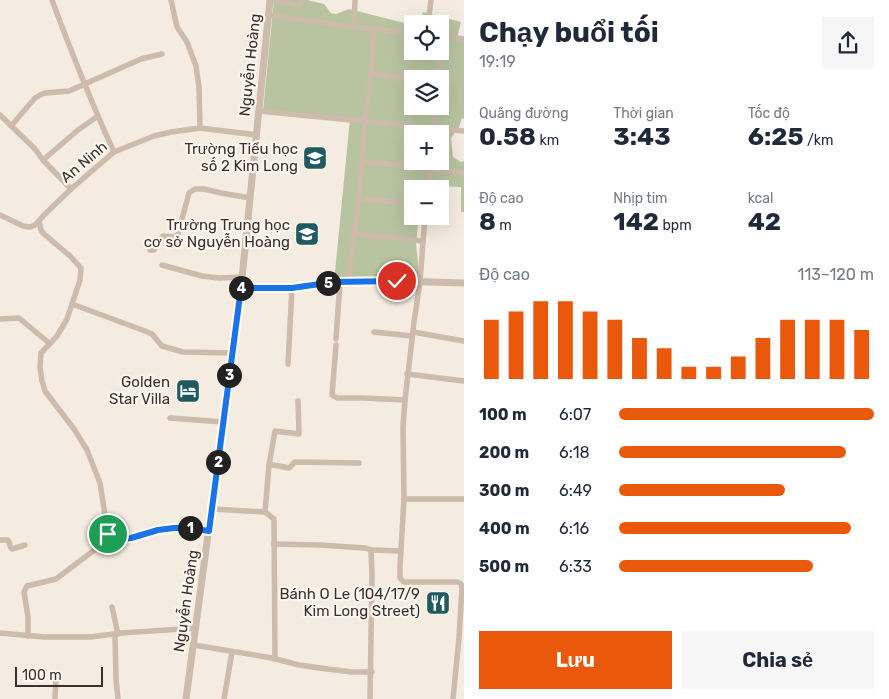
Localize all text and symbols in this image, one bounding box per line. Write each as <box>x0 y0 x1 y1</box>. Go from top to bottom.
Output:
street label: Nguyễn Hoàng <box>235 13 264 117</box>
map controls <box>404 15 449 225</box>
button: locate <box>404 15 449 60</box>
text: Chạy buổi tối <box>479 16 659 49</box>
button: share <box>822 17 874 69</box>
text: 19:19 <box>479 52 516 71</box>
button: layers <box>404 70 449 115</box>
text: Quãng đường <box>479 105 569 122</box>
text: Thời gian <box>613 105 674 122</box>
text: Tốc độ <box>748 105 790 122</box>
text: 0.58 <box>479 122 536 151</box>
text: 3:43 <box>613 122 671 151</box>
text: 6:25 <box>748 122 804 151</box>
button: + <box>404 125 449 170</box>
text: km <box>536 132 559 149</box>
text: /km <box>804 132 834 149</box>
street label: An Ninh <box>57 137 111 187</box>
place label: Trường Tiểu học số 2 Kim Long <box>185 140 298 175</box>
school or university icon: Trường Tiểu học số 2 Kim Long <box>302 145 328 171</box>
button: − <box>404 180 449 225</box>
text: Độ cao <box>479 190 523 207</box>
text: Nhịp tim <box>613 190 667 207</box>
text: kcal <box>748 190 773 207</box>
text: 8 <box>479 207 496 236</box>
text: 142 <box>613 207 659 236</box>
text: 42 <box>748 207 781 236</box>
place label: Trường Trung học cơ sở Nguyễn Hoàng <box>144 216 290 251</box>
text: m <box>496 217 512 234</box>
text: bpm <box>659 217 692 234</box>
school or university icon: Trường Trung học cơ sở Nguyễn Hoàng <box>294 221 320 247</box>
pin <box>376 260 418 302</box>
text: Độ cao <box>479 265 530 284</box>
text: 113–120 m <box>798 265 874 284</box>
icon: check <box>383 267 411 295</box>
pin: 5 <box>316 270 340 296</box>
text: 5 <box>324 275 333 292</box>
pin: 4 <box>228 276 254 300</box>
text: 4 <box>237 280 246 297</box>
pin: 3 <box>216 362 242 388</box>
text: 3 <box>225 367 234 384</box>
place label: Golden Star Villa <box>109 373 170 408</box>
hotel icon: Golden Star Villa <box>175 378 201 404</box>
text: 100 m <box>479 405 527 424</box>
text: 6:07 <box>559 405 591 424</box>
text: 200 m <box>479 443 529 462</box>
text: 6:18 <box>559 443 590 462</box>
pin: 2 <box>206 450 230 474</box>
text: 2 <box>214 454 223 471</box>
text: 300 m <box>479 481 529 500</box>
text: 6:49 <box>559 481 592 500</box>
pin <box>87 513 129 555</box>
pin: 1 <box>178 516 202 540</box>
text: 400 m <box>479 519 530 538</box>
text: 6:16 <box>559 519 589 538</box>
icon: arrive <box>94 520 122 548</box>
text: 1 <box>187 520 194 537</box>
street label: Nguyễn Hoàng <box>170 549 202 653</box>
text: 500 m <box>479 557 529 576</box>
text: 6:33 <box>559 557 592 576</box>
place label: Bánh O Le (104/17/9 Kim Long Street) <box>279 585 420 620</box>
restaurant icon: Bánh O Le (104/17/9 Kim Long Street) <box>425 590 451 616</box>
button: Lưu <box>479 631 672 689</box>
button: Chia sẻ <box>682 631 874 689</box>
scale bar <box>15 664 102 687</box>
text: 100 m <box>22 667 62 684</box>

